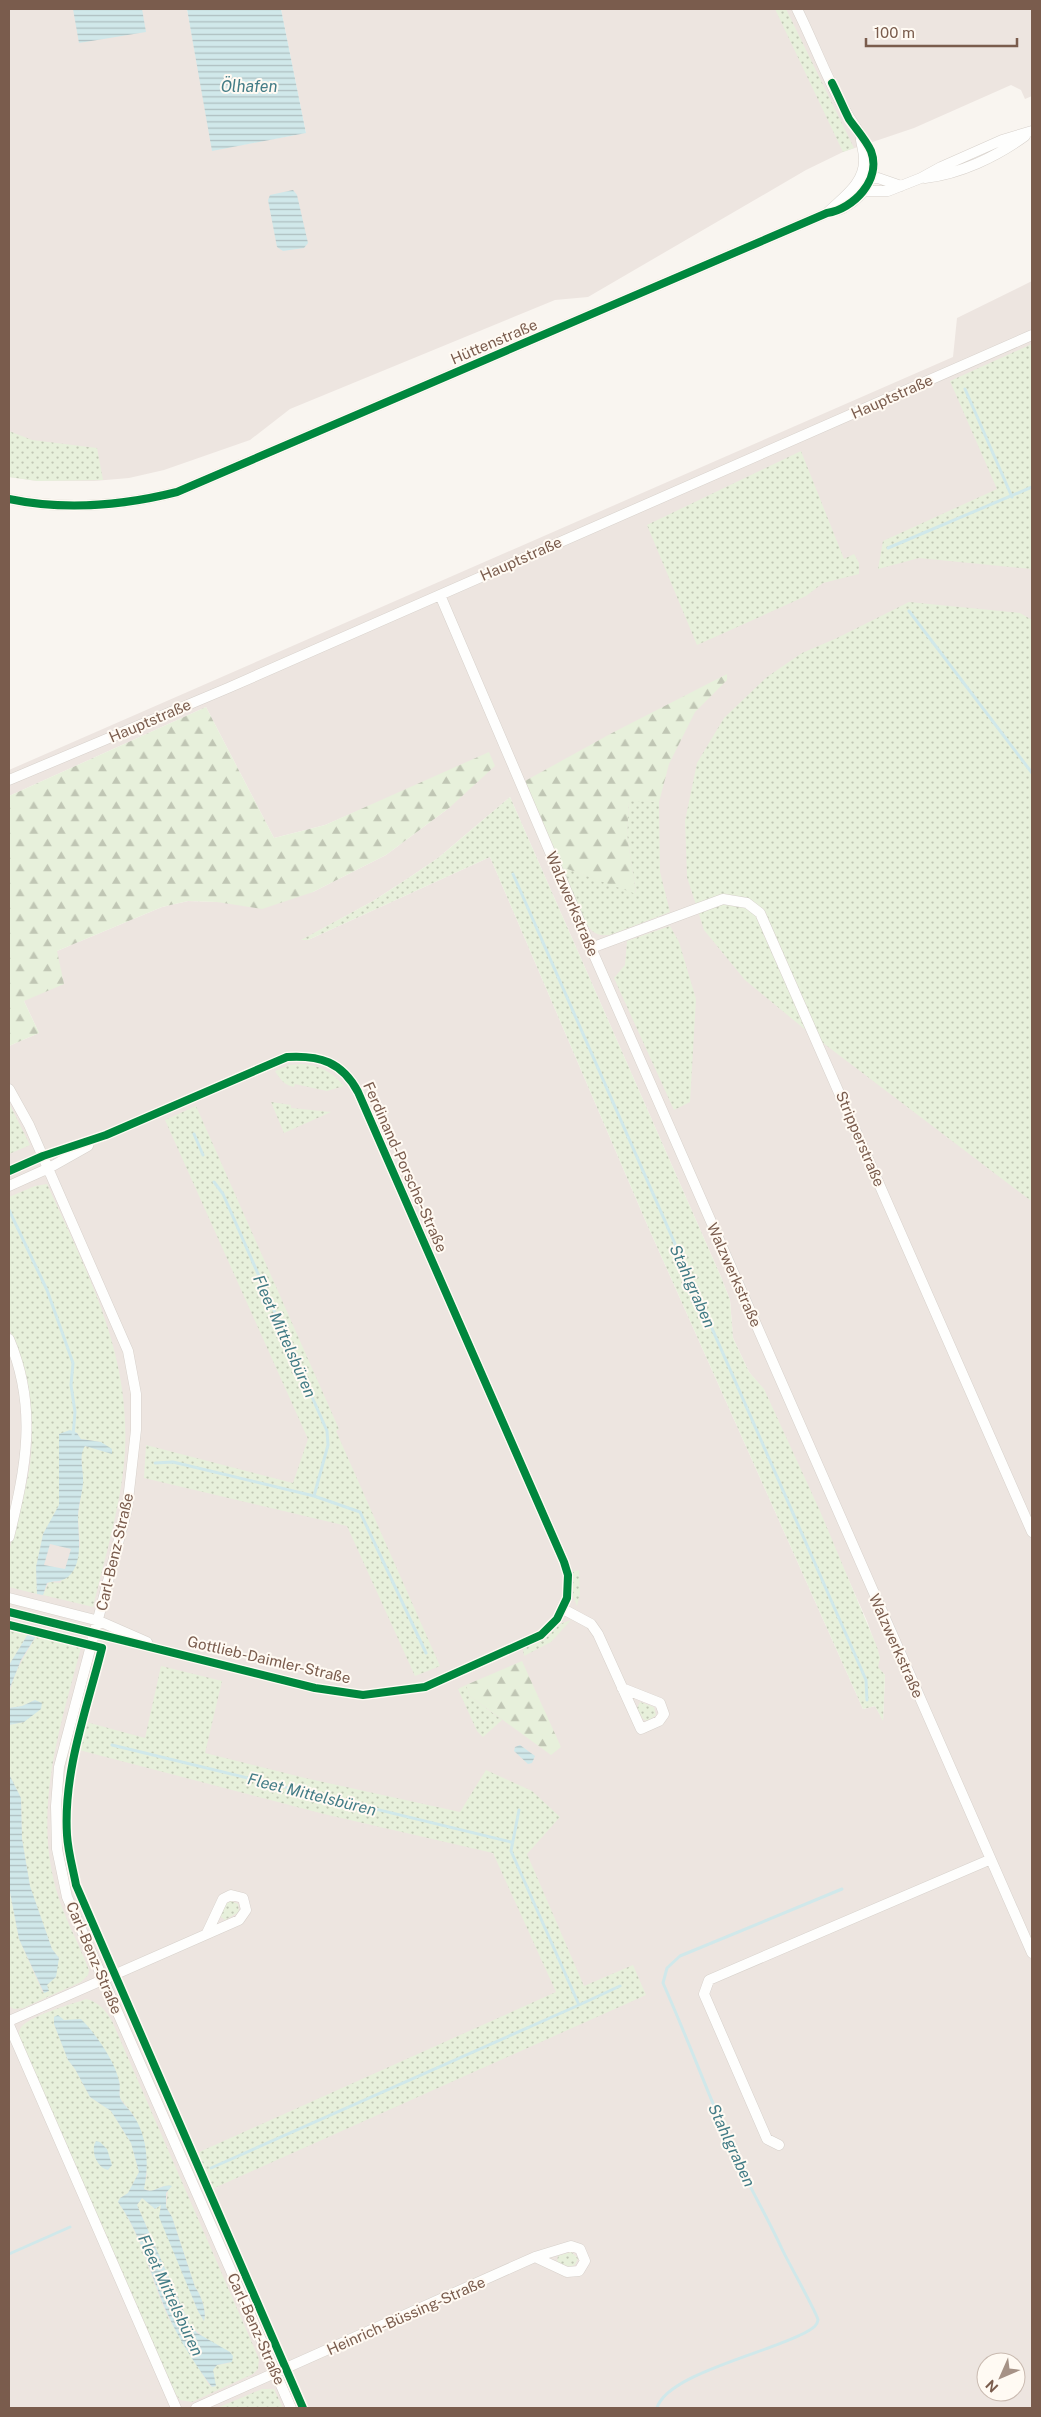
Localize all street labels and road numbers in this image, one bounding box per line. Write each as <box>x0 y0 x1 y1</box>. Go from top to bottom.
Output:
street label: Hüttenstraße <box>448 316 540 367</box>
street label: Hauptstraße <box>848 371 935 422</box>
street label: Hauptstraße <box>477 533 564 584</box>
street label: Hauptstraße <box>106 696 193 745</box>
street label: Walzwerkstraße <box>543 849 602 959</box>
street label: Ferdinand-Porsche-Straße <box>360 1079 451 1255</box>
street label: Stripperstraße <box>833 1089 888 1189</box>
street label: Walzwerkstraße <box>704 1220 765 1330</box>
street label: Carl-Benz-Straße <box>93 1491 136 1612</box>
street label: Walzwerkstraße <box>866 1591 927 1701</box>
street label: Gottlieb-Daimler-Straße <box>186 1632 352 1687</box>
street label: Carl-Benz-Straße <box>63 1899 126 2017</box>
street label: Carl-Benz-Straße <box>224 2270 289 2387</box>
street label: Heinrich-Büssing-Straße <box>324 2273 488 2358</box>

